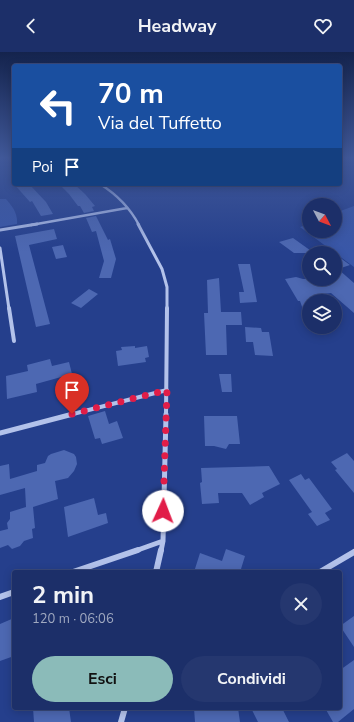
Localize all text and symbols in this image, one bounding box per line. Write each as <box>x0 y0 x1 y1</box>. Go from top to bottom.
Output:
text: Headway <box>138 14 216 38</box>
icon: back <box>20 15 42 37</box>
icon: heart <box>312 15 334 37</box>
text: 70 m <box>98 75 164 113</box>
icon: left <box>32 80 84 132</box>
text: Via del Tuffetto <box>98 111 222 135</box>
icon: arrive <box>61 156 83 178</box>
text: Poi <box>32 157 53 177</box>
north arrow <box>302 198 342 238</box>
map controls <box>302 198 342 334</box>
button: search <box>302 246 342 286</box>
button: layers <box>302 294 342 334</box>
pin <box>55 373 89 414</box>
icon: arrive <box>61 379 83 401</box>
position arrow <box>142 490 184 532</box>
text: 2 min <box>32 579 94 611</box>
button: close <box>280 583 322 625</box>
text: 120 m · 06:06 <box>32 610 114 628</box>
button: Esci <box>32 656 173 702</box>
button: Condividi <box>181 656 322 702</box>

